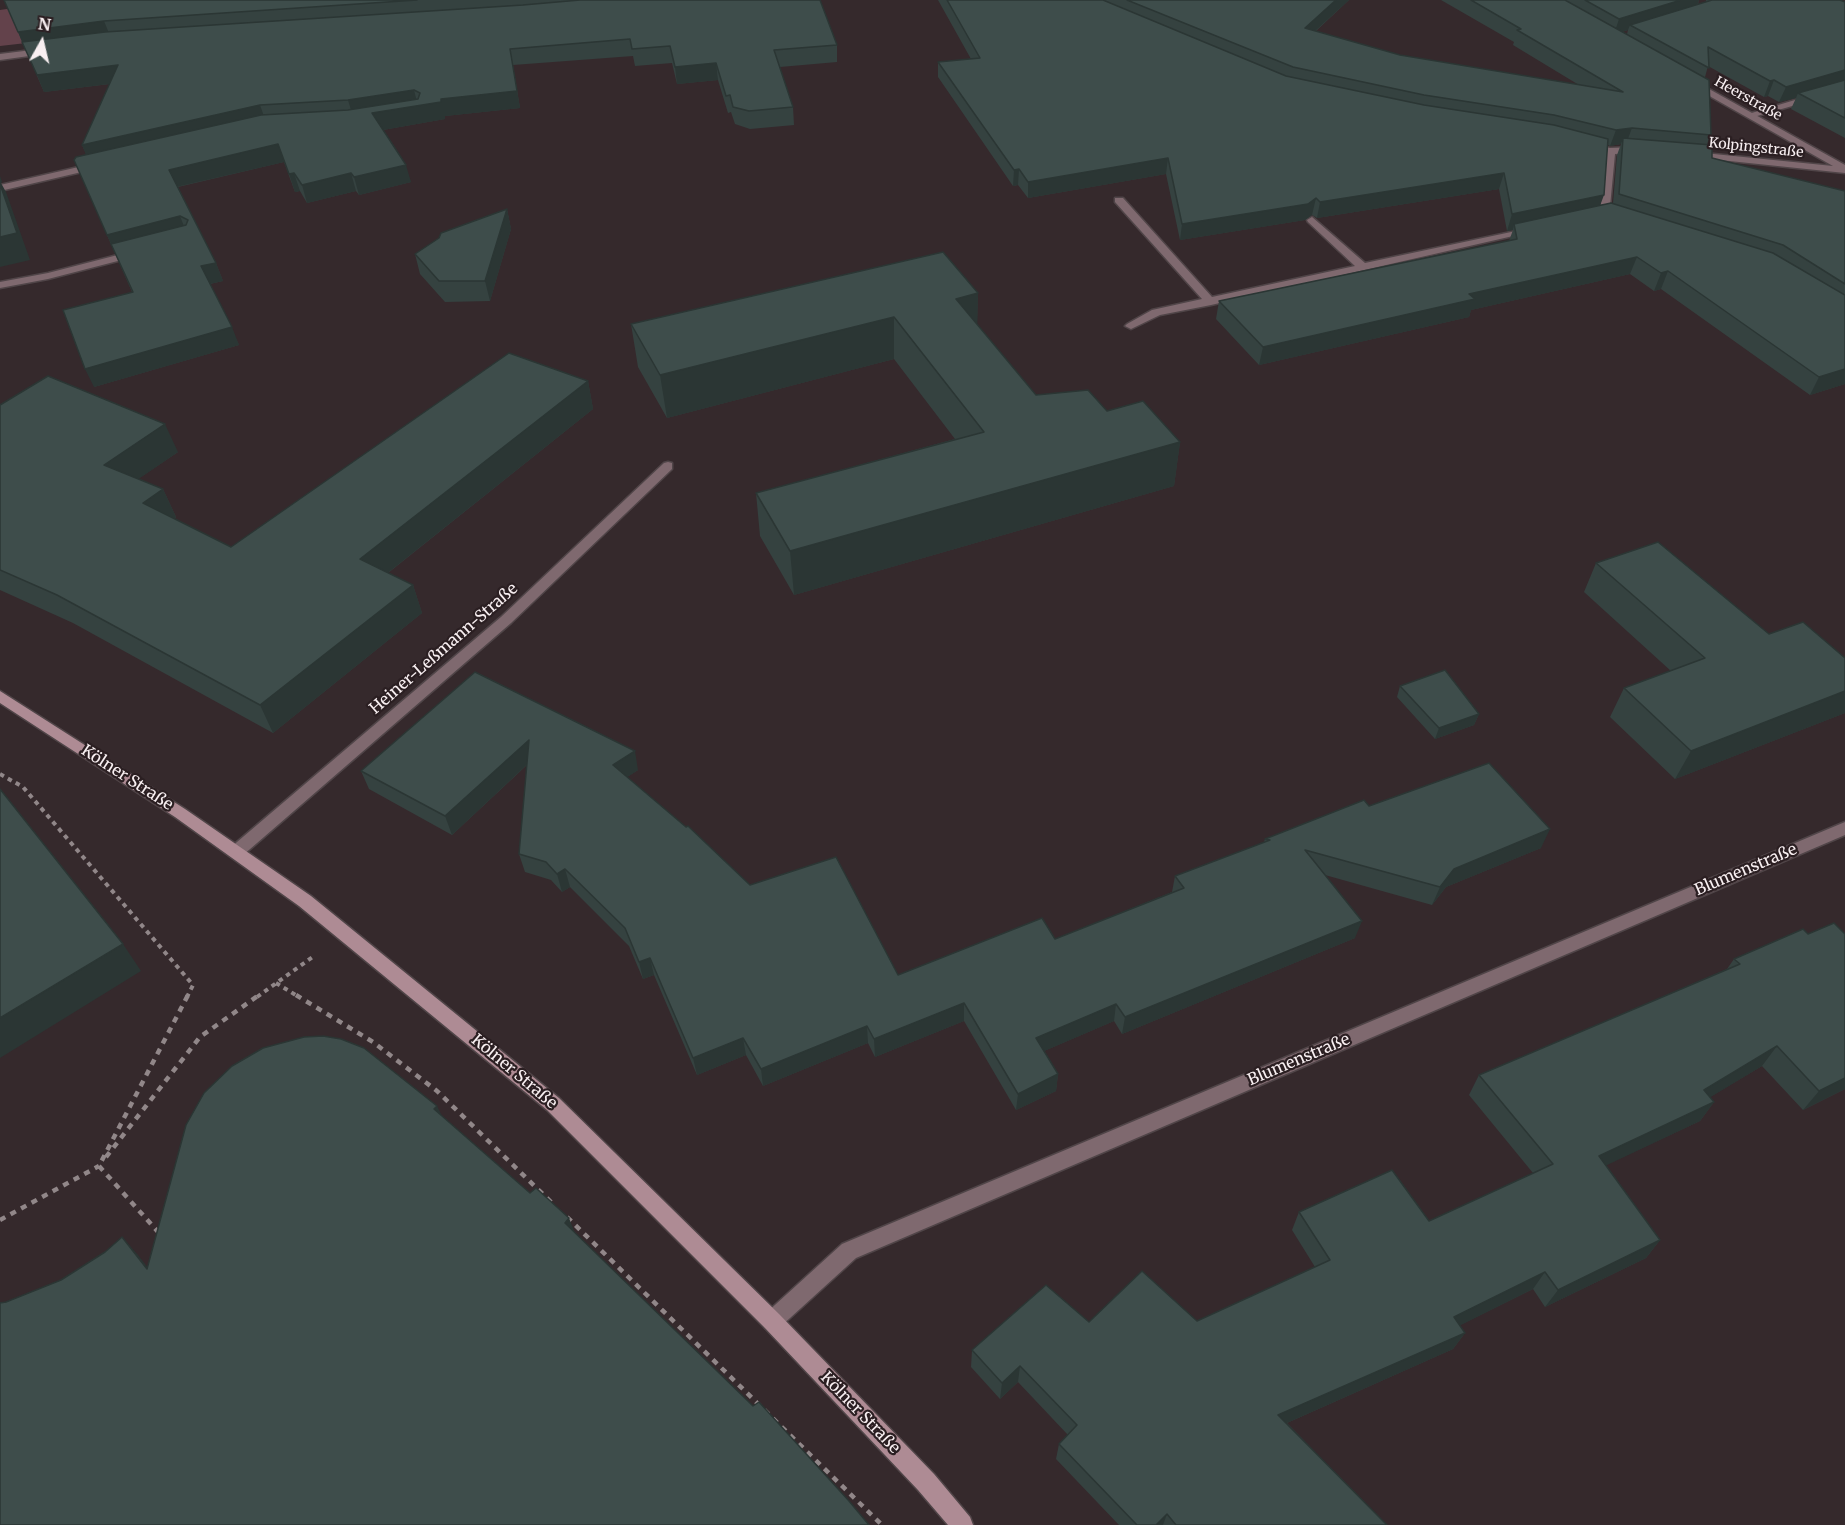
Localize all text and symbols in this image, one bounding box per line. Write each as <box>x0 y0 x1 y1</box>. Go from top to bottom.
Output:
north arrow <box>12 12 72 72</box>
text: N <box>37 13 52 35</box>
street label: Heerstraße <box>1711 74 1785 124</box>
street label: Kolpingstraße <box>1708 135 1804 161</box>
street label: Heiner-Leßmann-Straße <box>366 579 522 719</box>
street label: Kölner Straße <box>77 741 177 815</box>
street label: Blumenstraße <box>1692 840 1800 900</box>
street label: Blumenstraße <box>1245 1030 1353 1090</box>
street label: Kölner Straße <box>467 1031 561 1113</box>
street label: Kölner Straße <box>816 1368 904 1458</box>

